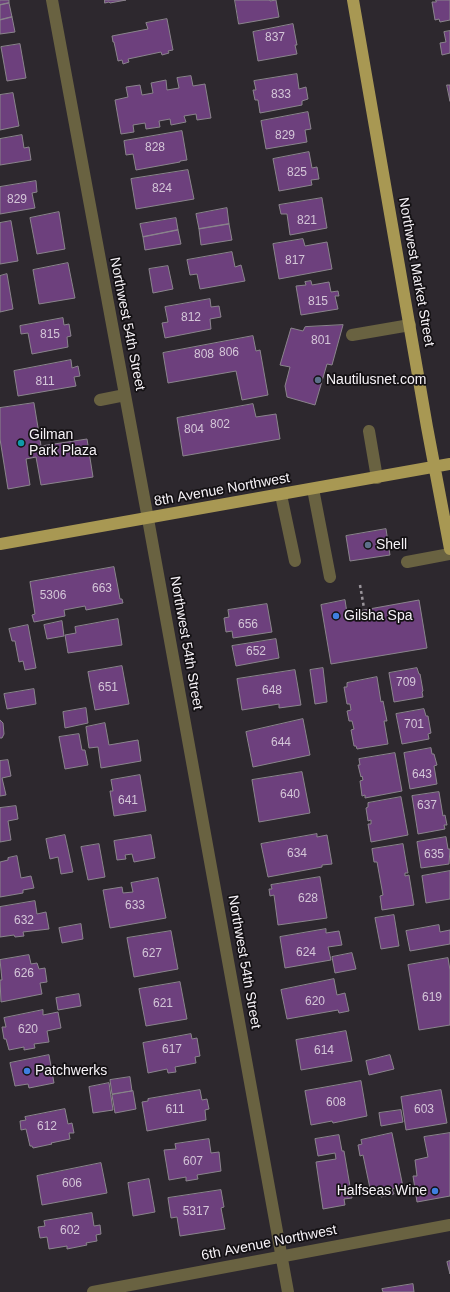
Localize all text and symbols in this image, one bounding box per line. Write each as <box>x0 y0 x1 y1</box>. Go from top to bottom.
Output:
house number: 837 <box>265 31 285 45</box>
house number: 833 <box>271 88 291 102</box>
house number: 829 <box>275 129 295 143</box>
house number: 828 <box>145 141 165 155</box>
house number: 825 <box>287 166 307 180</box>
house number: 824 <box>152 182 172 196</box>
house number: 829 <box>7 193 27 207</box>
street label: Northwest Market Street <box>395 196 437 348</box>
house number: 821 <box>297 214 317 228</box>
house number: 817 <box>285 254 305 268</box>
street label: Northwest 54th Street <box>106 256 148 392</box>
house number: 815 <box>308 295 328 309</box>
house number: 812 <box>181 311 201 325</box>
house number: 815 <box>40 328 60 342</box>
house number: 801 <box>311 334 331 348</box>
house number: 806 <box>219 346 239 360</box>
house number: 808 <box>194 348 214 362</box>
place label: Nautilusnet.com <box>326 372 426 388</box>
house number: 811 <box>35 375 55 389</box>
marker: Nautilusnet.com <box>313 375 323 385</box>
house number: 802 <box>210 418 230 432</box>
house number: 804 <box>184 423 204 437</box>
place label: Gilman Park Plaza <box>29 427 97 460</box>
marker: Gilman Park Plaza <box>16 438 26 448</box>
street label: 8th Avenue Northwest <box>153 470 291 510</box>
place label: Shell <box>376 537 407 553</box>
marker: Shell <box>363 540 373 550</box>
street label: Northwest 54th Street <box>166 575 206 711</box>
house number: 663 <box>92 582 112 596</box>
house number: 5306 <box>40 589 66 603</box>
place label: Gilsha Spa <box>344 608 412 624</box>
marker: Gilsha Spa <box>331 611 341 621</box>
house number: 656 <box>238 618 258 632</box>
house number: 652 <box>246 645 266 659</box>
house number: 709 <box>396 676 416 690</box>
house number: 651 <box>98 681 118 695</box>
house number: 648 <box>262 684 282 698</box>
house number: 701 <box>404 718 424 732</box>
house number: 644 <box>271 736 291 750</box>
house number: 643 <box>412 768 432 782</box>
house number: 640 <box>280 788 300 802</box>
house number: 641 <box>118 794 138 808</box>
house number: 637 <box>417 799 437 813</box>
house number: 634 <box>287 847 307 861</box>
house number: 635 <box>424 848 444 862</box>
house number: 628 <box>298 892 318 906</box>
street label: Northwest 54th Street <box>224 894 264 1030</box>
house number: 633 <box>125 899 145 913</box>
house number: 632 <box>14 914 34 928</box>
house number: 624 <box>296 946 316 960</box>
house number: 627 <box>142 947 162 961</box>
house number: 626 <box>14 967 34 981</box>
house number: 619 <box>422 991 442 1005</box>
house number: 620 <box>305 995 325 1009</box>
house number: 621 <box>153 997 173 1011</box>
house number: 620 <box>18 1023 38 1037</box>
house number: 617 <box>162 1043 182 1057</box>
house number: 614 <box>314 1044 334 1058</box>
place label: Patchwerks <box>35 1063 107 1079</box>
marker: Patchwerks <box>22 1066 32 1076</box>
house number: 608 <box>326 1096 346 1110</box>
house number: 611 <box>165 1103 185 1117</box>
house number: 603 <box>414 1103 434 1117</box>
house number: 612 <box>37 1120 57 1134</box>
house number: 607 <box>183 1155 203 1169</box>
house number: 606 <box>62 1177 82 1191</box>
place label: Halfseas Wine <box>337 1183 427 1199</box>
marker: Halfseas Wine <box>430 1186 440 1196</box>
house number: 5317 <box>183 1205 209 1219</box>
street label: 6th Avenue Northwest <box>200 1222 338 1264</box>
house number: 602 <box>60 1224 80 1238</box>

